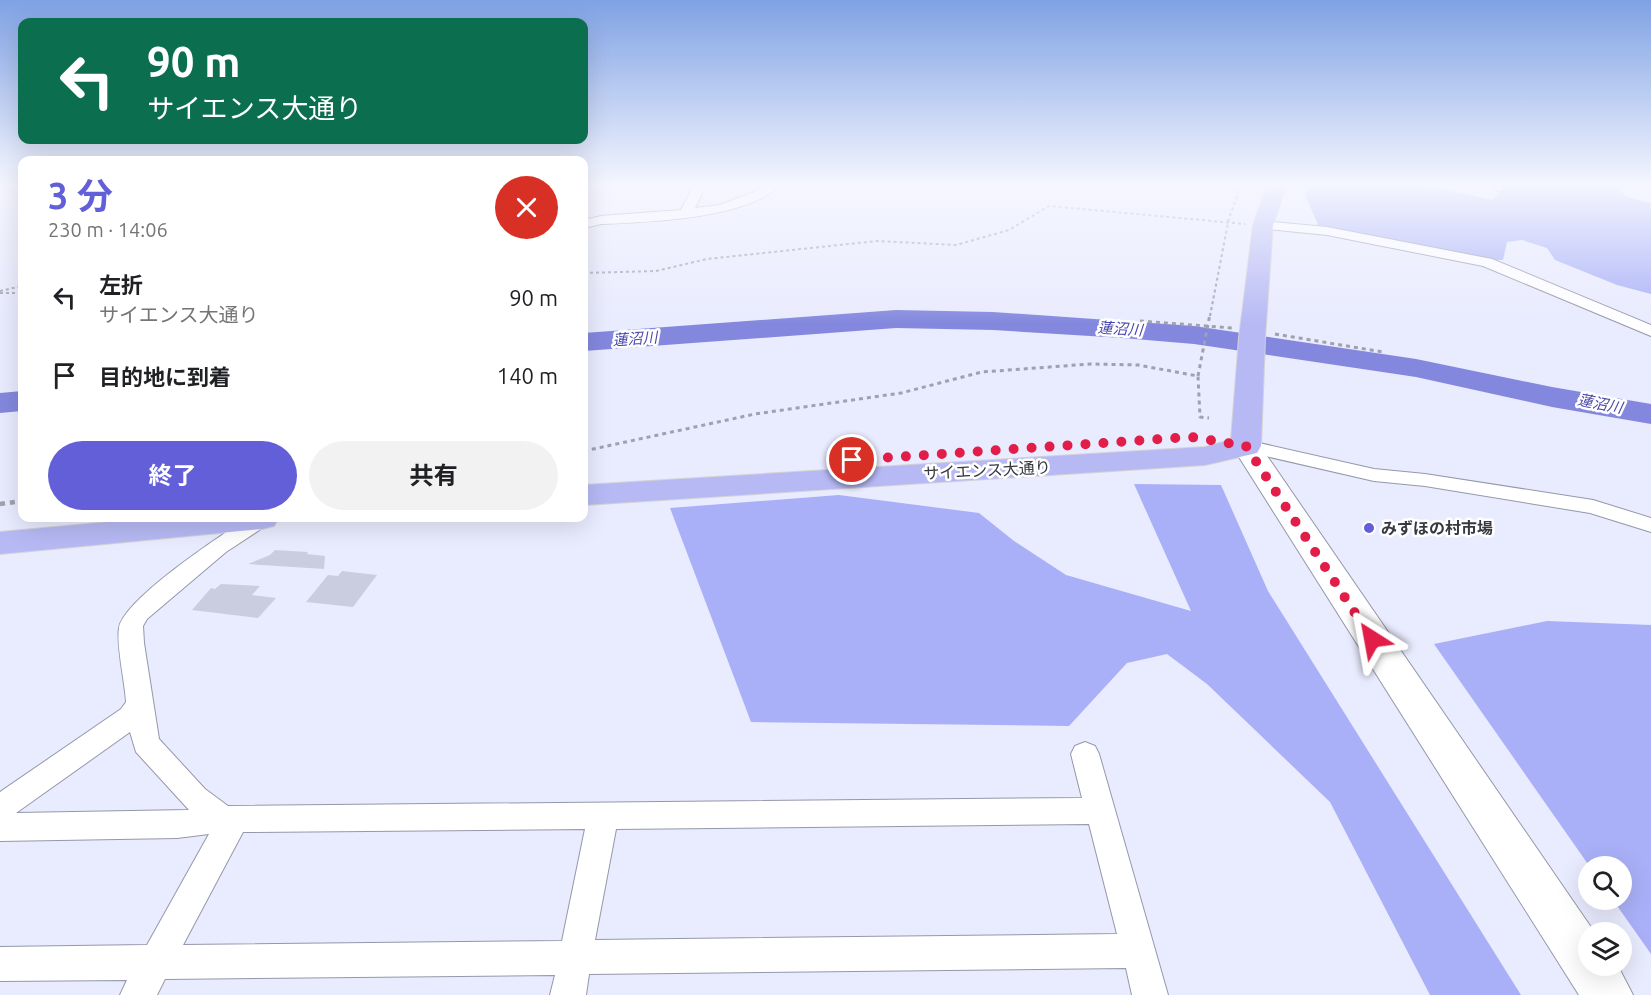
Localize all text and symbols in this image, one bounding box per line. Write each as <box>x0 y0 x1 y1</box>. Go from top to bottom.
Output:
text: 90 m <box>147 38 241 85</box>
icon: left <box>48 42 126 120</box>
text: サイエンス大通り <box>147 93 362 123</box>
text: 3 分 <box>48 175 113 216</box>
button: close <box>495 176 558 239</box>
text: 230 m · 14:06 <box>48 218 168 241</box>
text: 左折 <box>99 272 143 297</box>
icon: left <box>48 281 81 314</box>
text: 90 m <box>509 285 558 310</box>
text: サイエンス大通り <box>99 303 258 326</box>
water label: 蓮沼川 <box>1097 318 1145 339</box>
water label: 蓮沼川 <box>612 328 660 349</box>
icon: arrive <box>48 359 81 392</box>
text: 140 m <box>497 363 558 388</box>
text: 目的地に到着 <box>99 364 231 389</box>
water label: 蓮沼川 <box>1576 391 1626 417</box>
pin <box>826 434 877 485</box>
button: 終了 <box>48 441 297 510</box>
button: 共有 <box>309 441 558 510</box>
icon: arrive <box>835 443 868 476</box>
street label: サイエンス大通り <box>923 458 1051 482</box>
place label: みずほの村市場 <box>1381 519 1493 537</box>
marker: みずほの村市場 <box>1362 521 1376 535</box>
position arrow <box>1340 607 1404 671</box>
map controls <box>1578 856 1632 976</box>
button: search <box>1578 856 1632 910</box>
button: layers <box>1578 922 1632 976</box>

